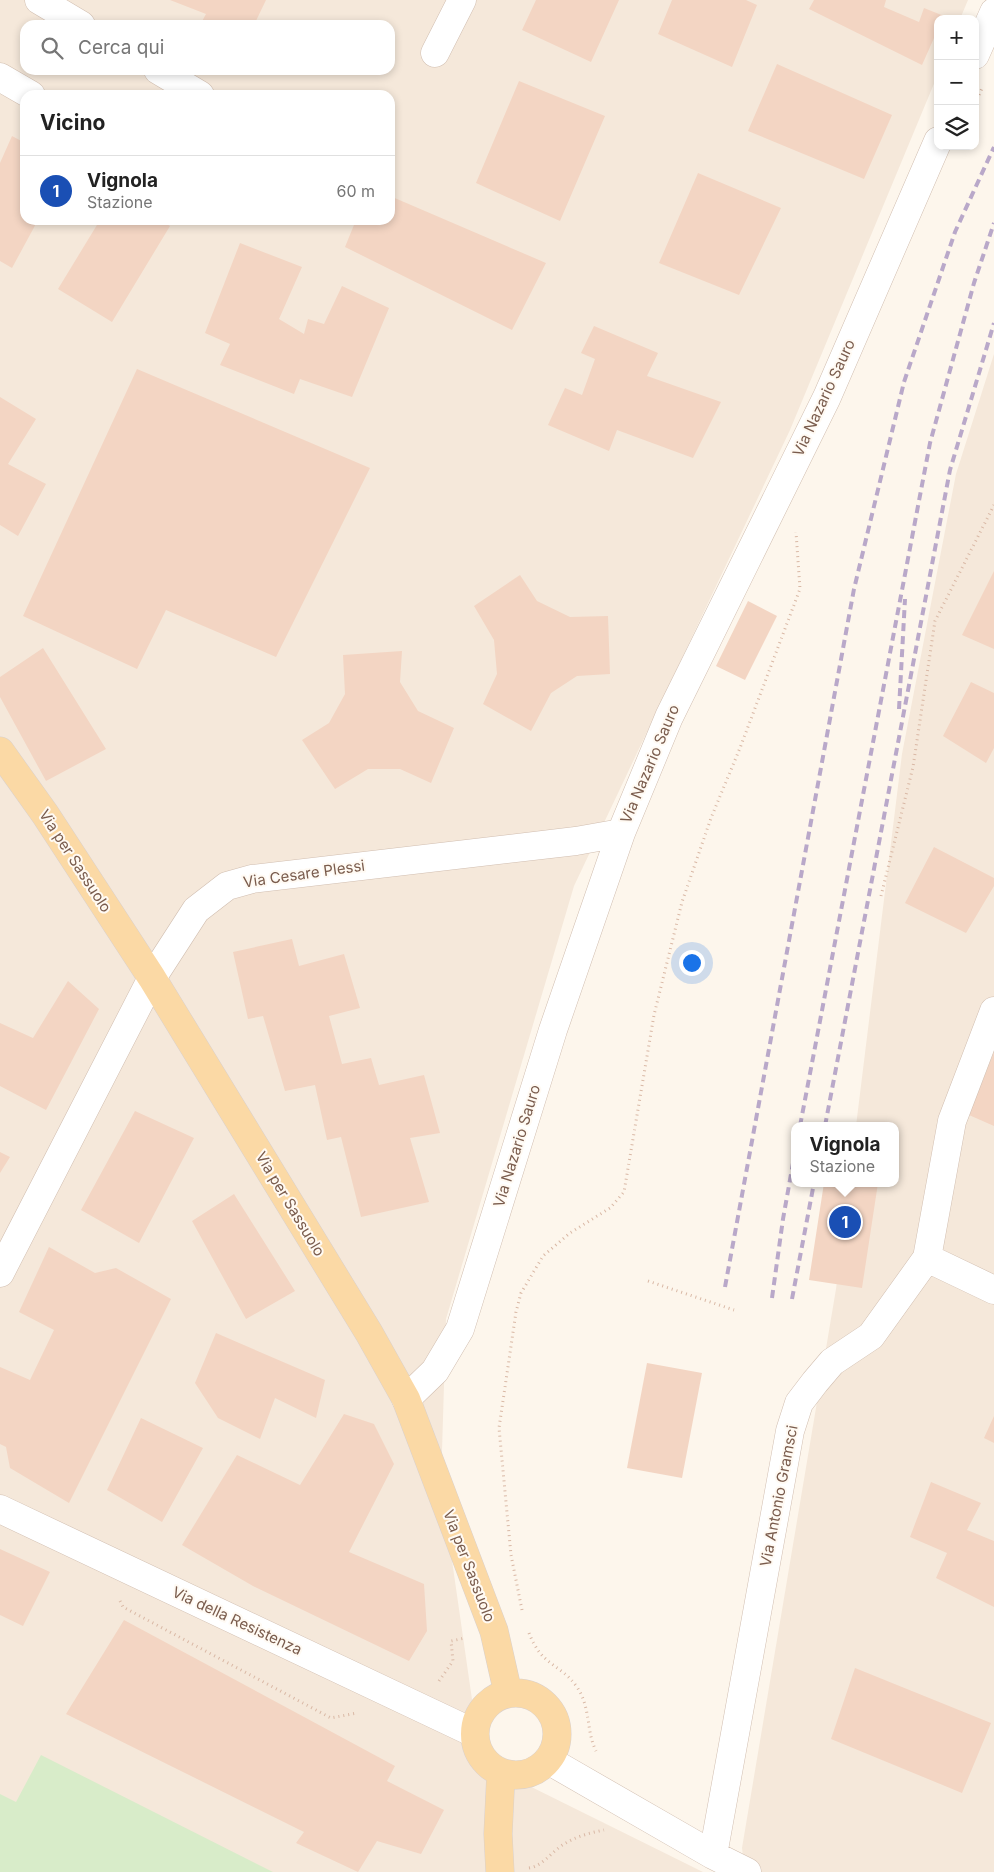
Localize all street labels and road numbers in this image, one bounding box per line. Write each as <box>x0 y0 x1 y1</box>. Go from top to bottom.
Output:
street label: Via Nazario Sauro <box>788 336 859 459</box>
street label: Via Nazario Sauro <box>616 702 683 826</box>
street label: Via per Sassuolo <box>35 806 116 916</box>
street label: Via Cesare Plessi <box>242 856 366 891</box>
street label: Via Nazario Sauro <box>489 1082 544 1209</box>
street label: Via per Sassuolo <box>252 1148 329 1260</box>
street label: Via Antonio Gramsci <box>755 1423 802 1568</box>
street label: Via per Sassuolo <box>439 1507 500 1625</box>
street label: Via della Resistenza <box>169 1582 305 1659</box>

